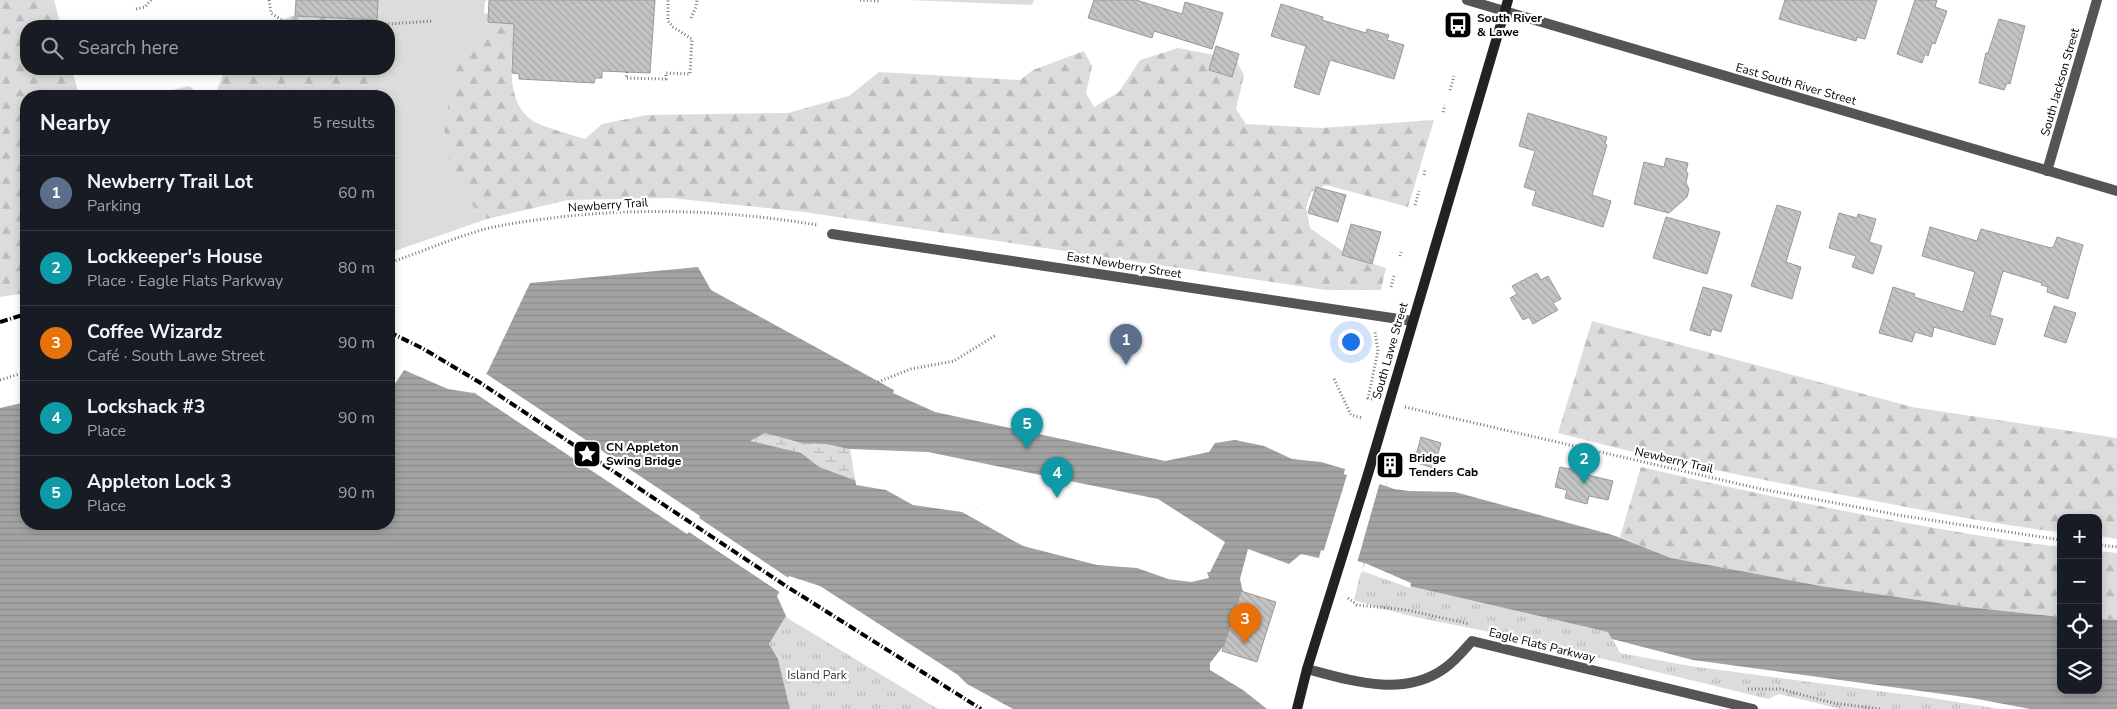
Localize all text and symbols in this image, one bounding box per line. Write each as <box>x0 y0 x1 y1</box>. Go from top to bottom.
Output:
bus stop icon: South River & Lawe <box>1443 10 1473 40</box>
place label: South River & Lawe <box>1477 10 1542 40</box>
search box <box>20 20 395 75</box>
street label: South Jackson Street <box>2037 25 2083 138</box>
icon: search <box>38 34 66 62</box>
text: Search here <box>78 35 179 61</box>
street label: East South River Street <box>1734 59 1859 109</box>
text: Nearby <box>40 109 110 137</box>
text: 5 results <box>313 112 375 134</box>
text: Newberry Trail Lot <box>87 169 253 195</box>
text: 1 <box>51 182 61 204</box>
text: 60 m <box>338 182 375 204</box>
street label: Newberry Trail <box>567 194 649 216</box>
text: Parking <box>87 195 141 217</box>
text: Lockkeeper's House <box>87 244 263 270</box>
street label: East Newberry Street <box>1066 248 1183 282</box>
text: 2 <box>51 257 61 279</box>
text: 80 m <box>338 257 375 279</box>
text: Place · Eagle Flats Parkway <box>87 270 283 292</box>
street label: South Lawe Street <box>1369 300 1412 401</box>
text: Coffee Wizardz <box>87 319 222 345</box>
pin: 1 <box>1110 324 1142 365</box>
your location <box>1338 329 1364 355</box>
text: 3 <box>51 332 61 354</box>
text: 90 m <box>338 332 375 354</box>
text: Café · South Lawe Street <box>87 345 265 367</box>
text: Lockshack #3 <box>87 394 205 420</box>
text: 4 <box>51 407 61 429</box>
text: 90 m <box>338 407 375 429</box>
pin: 5 <box>1011 408 1043 449</box>
text: Place <box>87 420 126 442</box>
place icon: CN Appleton Swing Bridge <box>572 439 602 469</box>
place label: CN Appleton Swing Bridge <box>606 439 682 469</box>
pin: 2 <box>1568 443 1600 484</box>
street label: Newberry Trail <box>1633 443 1715 477</box>
building icon: Bridge Tenders Cab <box>1375 450 1405 480</box>
place label: Bridge Tenders Cab <box>1409 450 1478 480</box>
pin: 4 <box>1041 457 1073 498</box>
text: Appleton Lock 3 <box>87 469 232 495</box>
text: 5 <box>51 482 61 504</box>
text: 90 m <box>338 482 375 504</box>
text: Place <box>87 495 126 517</box>
map controls <box>2057 514 2102 694</box>
button: + <box>2057 514 2102 559</box>
button: − <box>2057 559 2102 604</box>
pin: 3 <box>1229 603 1261 644</box>
button: locate <box>2057 604 2102 649</box>
street label: Eagle Flats Parkway <box>1487 624 1598 666</box>
button: layers <box>2057 649 2102 694</box>
park label: Island Park <box>787 667 848 683</box>

